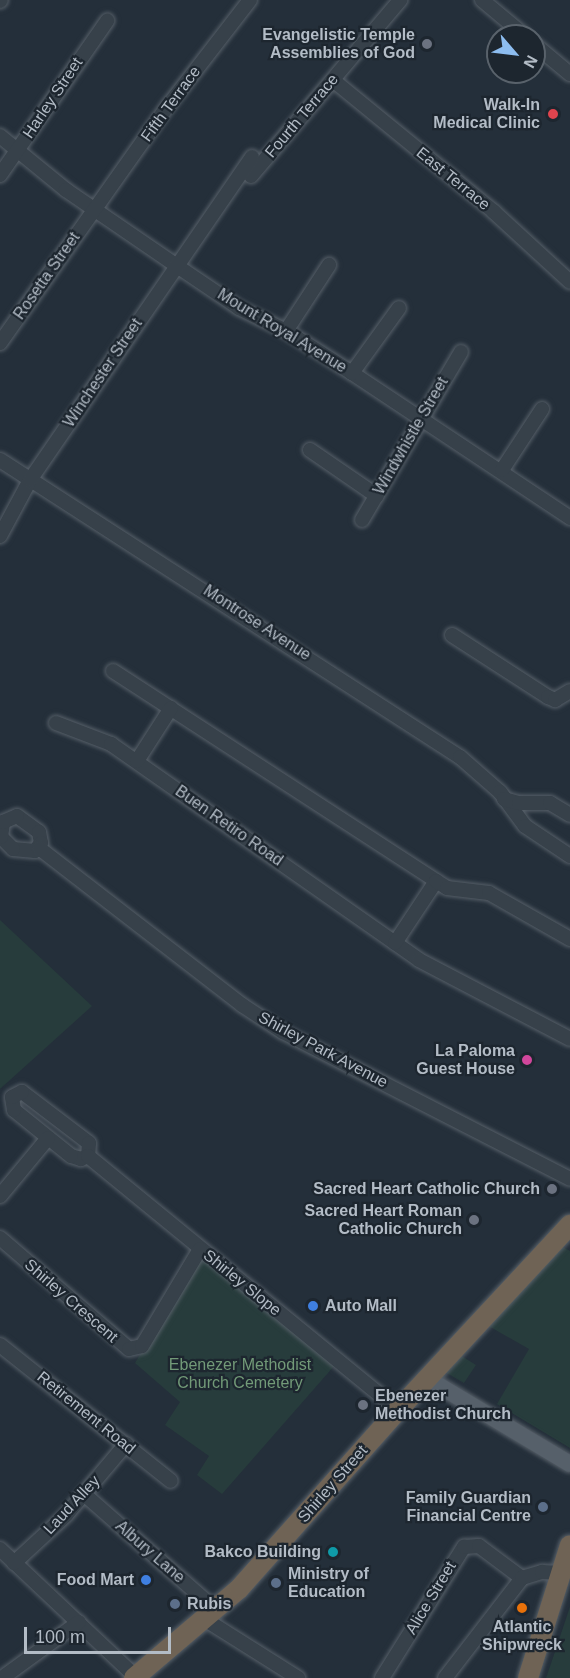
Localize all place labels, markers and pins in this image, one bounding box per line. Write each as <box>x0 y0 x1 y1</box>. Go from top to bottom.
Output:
place label: Evangelistic Temple Assemblies of God <box>262 25 415 63</box>
marker: Evangelistic Temple Assemblies of God <box>420 37 434 51</box>
place label: Walk-In Medical Clinic <box>433 95 540 133</box>
marker: Walk-In Medical Clinic <box>544 105 562 123</box>
place label: La Paloma Guest House <box>416 1041 515 1079</box>
marker: La Paloma Guest House <box>520 1053 534 1067</box>
place label: Sacred Heart Catholic Church <box>313 1179 540 1199</box>
marker: Sacred Heart Catholic Church <box>545 1182 559 1196</box>
place label: Sacred Heart Roman Catholic Church <box>305 1201 462 1239</box>
marker: Sacred Heart Roman Catholic Church <box>467 1213 481 1227</box>
place label: Auto Mall <box>325 1296 397 1316</box>
marker: Auto Mall <box>306 1299 320 1313</box>
place label: Ebenezer Methodist Church <box>375 1386 511 1424</box>
marker: Ebenezer Methodist Church <box>356 1398 370 1412</box>
place label: Family Guardian Financial Centre <box>406 1488 531 1526</box>
marker: Family Guardian Financial Centre <box>536 1500 550 1514</box>
place label: Bakco Building <box>205 1542 321 1562</box>
marker: Bakco Building <box>326 1545 340 1559</box>
place label: Ministry of Education <box>288 1564 369 1602</box>
place label: Food Mart <box>57 1570 134 1590</box>
marker: Food Mart <box>139 1573 153 1587</box>
marker: Ministry of Education <box>269 1576 283 1590</box>
place label: Rubis <box>187 1594 231 1614</box>
marker: Rubis <box>168 1597 182 1611</box>
marker: Atlantic Shipwreck <box>515 1601 529 1615</box>
place label: Atlantic Shipwreck <box>482 1617 562 1655</box>

